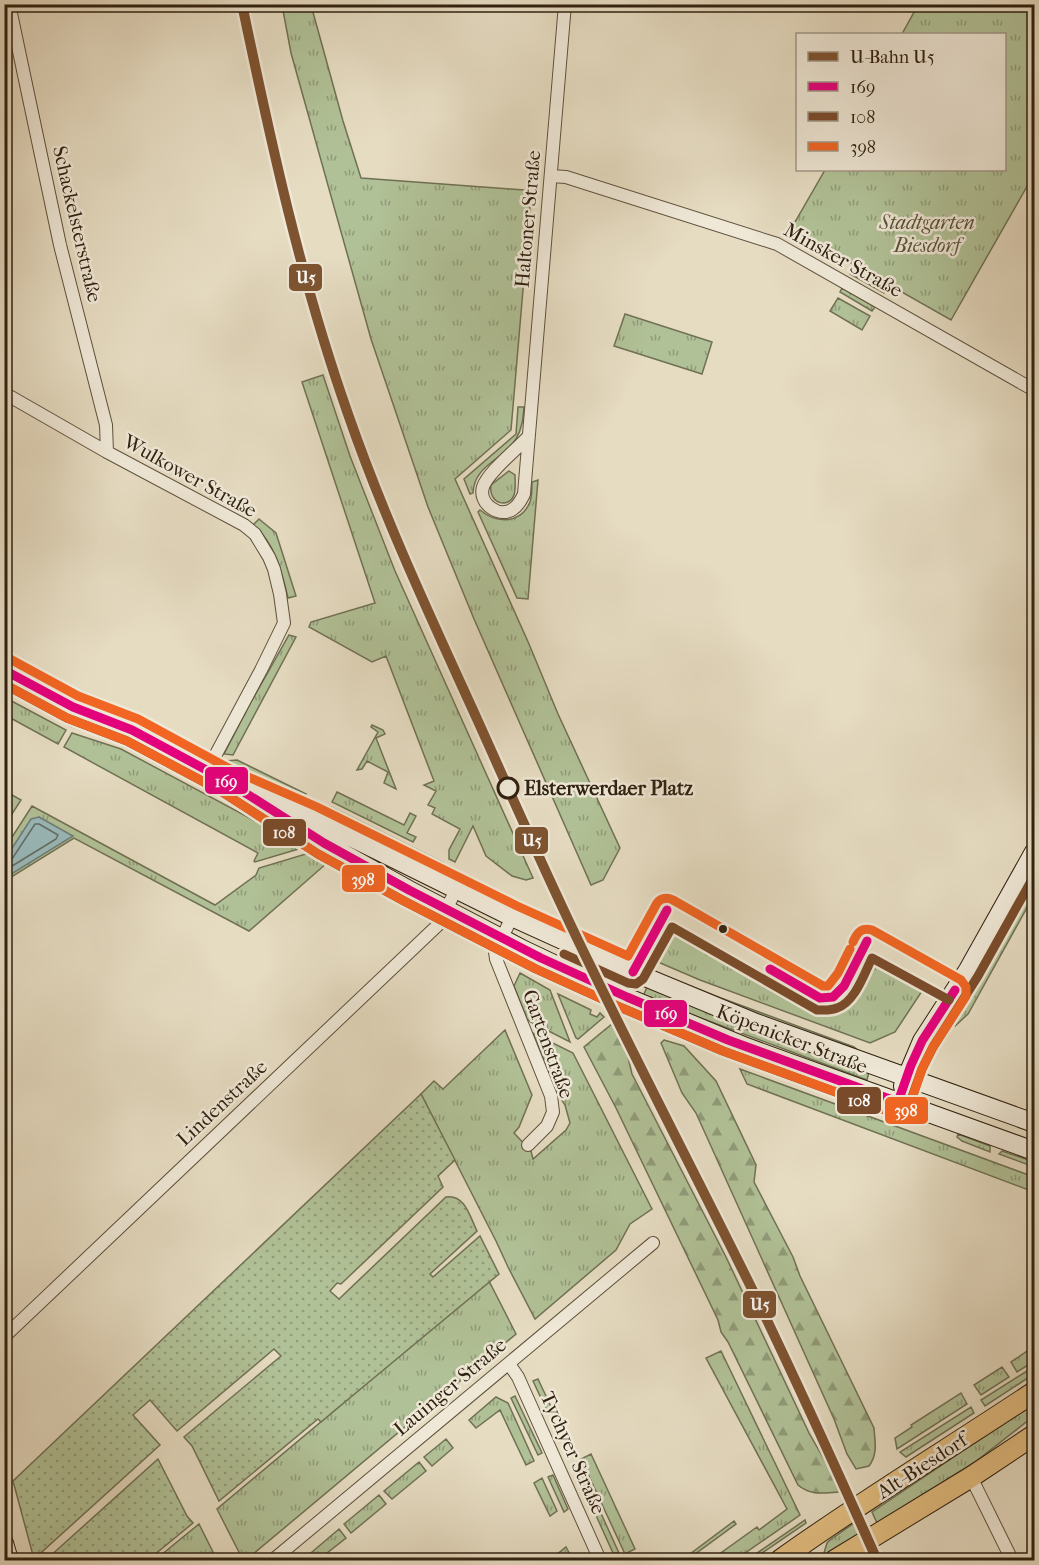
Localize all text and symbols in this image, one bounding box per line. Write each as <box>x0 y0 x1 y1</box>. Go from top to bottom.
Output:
legend <box>796 33 1006 171</box>
text: U-Bahn U5 <box>850 47 935 68</box>
text: 169 <box>850 77 876 98</box>
text: 108 <box>850 107 875 128</box>
text: 398 <box>850 137 876 158</box>
street label: Schackelsterstraße <box>48 144 106 304</box>
street label: Haltoner Straße <box>511 149 545 289</box>
park label: Stadtgarten Biesdorf <box>878 211 975 257</box>
street label: Minsker Straße <box>780 218 906 302</box>
line badge: U5 <box>288 263 323 292</box>
text: U5 <box>295 268 316 287</box>
street label: Wulkower Straße <box>118 429 261 522</box>
line badge: 169 <box>204 766 249 795</box>
text: 169 <box>215 772 237 792</box>
marker: Elsterwerdaer Platz <box>497 777 519 799</box>
place label: Elsterwerdaer Platz <box>524 777 693 800</box>
line badge: 108 <box>262 818 307 847</box>
text: 108 <box>273 823 295 842</box>
line badge: U5 <box>514 826 549 855</box>
text: U5 <box>521 831 542 850</box>
line badge: 398 <box>341 864 386 893</box>
text: 398 <box>352 870 375 890</box>
unlabelled marker <box>717 923 729 935</box>
street label: Gartenstraße <box>518 987 578 1101</box>
line badge: 169 <box>643 999 688 1028</box>
street label: Köpenicker Straße <box>713 1000 871 1078</box>
text: 169 <box>655 1004 677 1024</box>
street label: Lindenstraße <box>172 1055 272 1151</box>
line badge: 108 <box>836 1086 882 1115</box>
text: 108 <box>848 1091 870 1110</box>
line badge: 398 <box>884 1096 929 1125</box>
text: 398 <box>895 1101 918 1121</box>
line badge: U5 <box>742 1290 777 1319</box>
text: U5 <box>749 1295 770 1314</box>
street label: Lauinger Straße <box>389 1333 511 1441</box>
street label: Tychyer Straße <box>536 1388 610 1518</box>
street label: Alt-Biesdorf <box>872 1426 975 1504</box>

